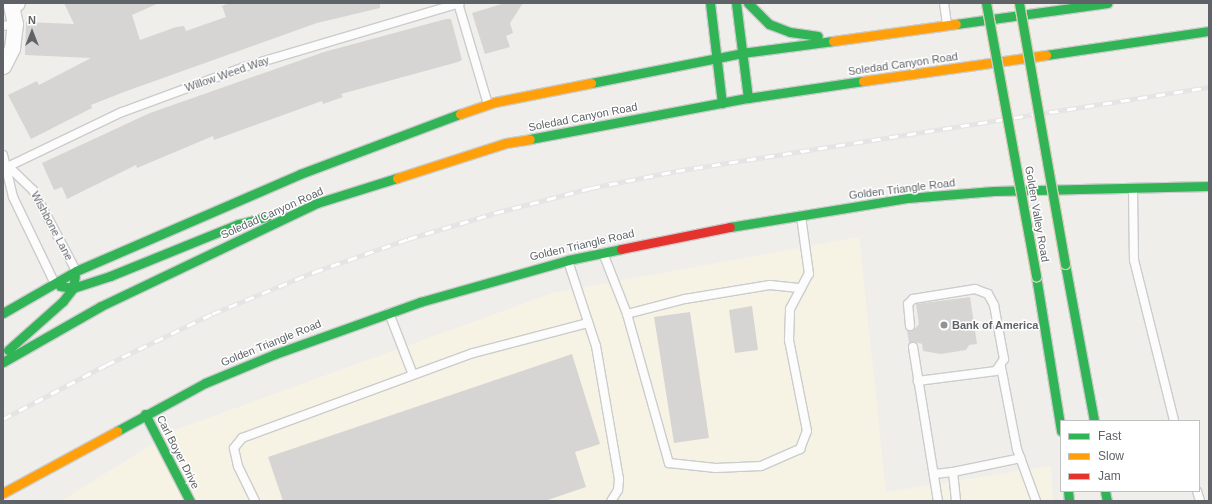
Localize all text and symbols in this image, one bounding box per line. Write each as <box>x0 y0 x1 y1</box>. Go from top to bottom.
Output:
north arrow <box>12 12 52 52</box>
text: N <box>28 14 36 26</box>
street label: Soledad Canyon Road <box>847 50 959 78</box>
street label: Willow Weed Way <box>183 53 271 95</box>
street label: Soledad Canyon Road <box>527 100 639 134</box>
street label: Golden Valley Road <box>1022 165 1052 263</box>
street label: Golden Triangle Road <box>848 176 956 202</box>
street label: Soledad Canyon Road <box>219 184 325 242</box>
street label: Wishbone Lane <box>28 189 76 263</box>
street label: Golden Triangle Road <box>528 227 636 263</box>
street label: Golden Triangle Road <box>219 317 323 369</box>
place label: Bank of America <box>952 318 1039 332</box>
marker: Bank of America <box>939 320 949 330</box>
street label: Carl Boyer Drive <box>154 413 202 491</box>
legend <box>1060 420 1200 492</box>
text: Fast <box>1098 429 1121 443</box>
text: Slow <box>1098 449 1124 463</box>
text: Jam <box>1098 469 1121 483</box>

